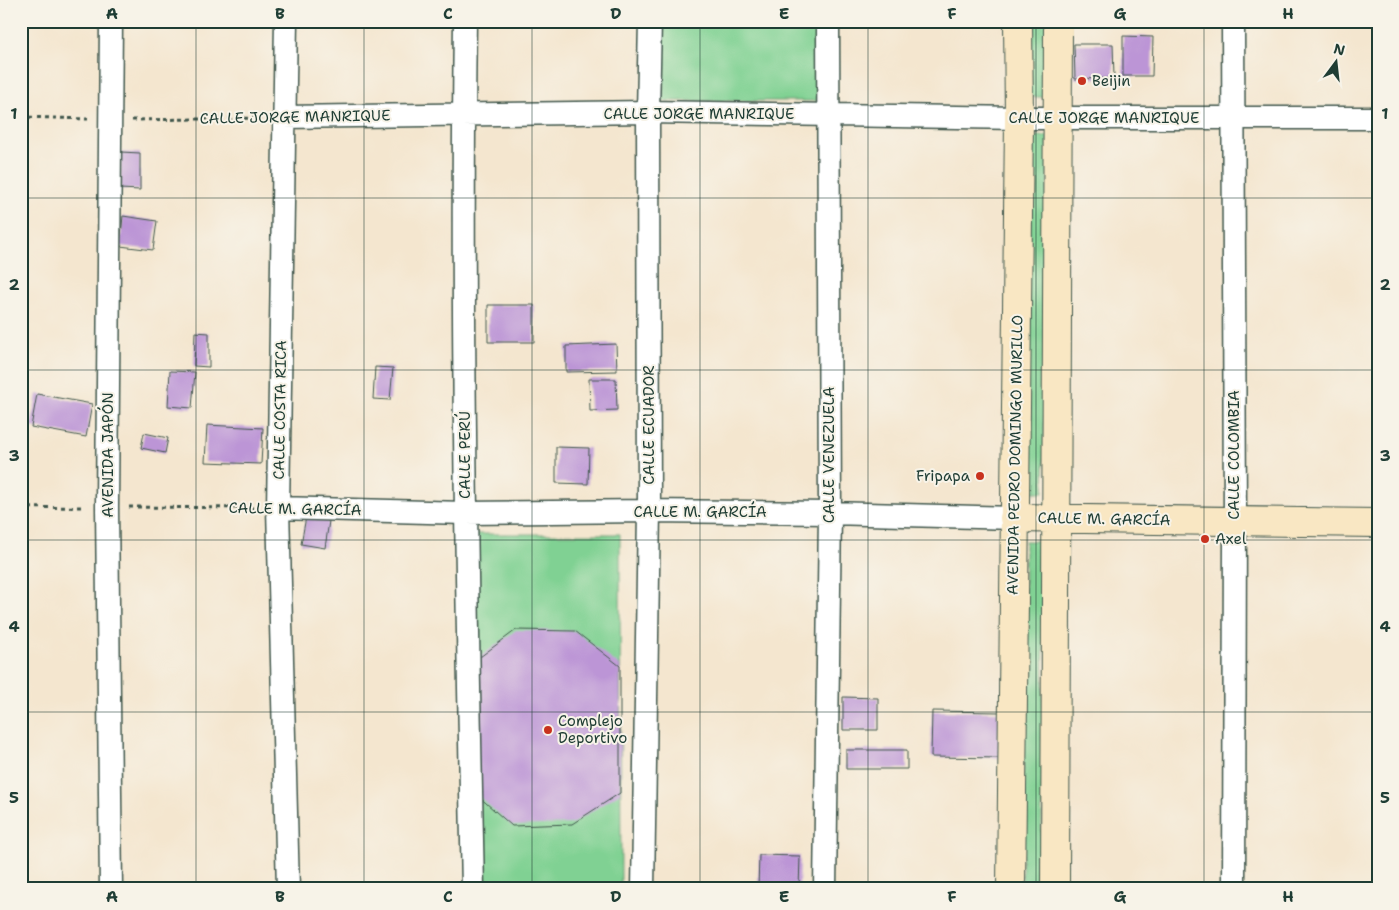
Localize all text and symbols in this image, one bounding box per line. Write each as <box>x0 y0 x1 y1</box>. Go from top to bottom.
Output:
text: A <box>106 3 118 24</box>
text: B <box>275 3 285 24</box>
text: C <box>443 3 453 24</box>
text: D <box>610 3 622 24</box>
text: E <box>779 3 789 24</box>
text: F <box>947 3 957 24</box>
text: G <box>1114 3 1127 24</box>
text: H <box>1282 3 1294 24</box>
north arrow <box>1312 38 1362 88</box>
text: N <box>1332 39 1347 60</box>
place label: Beijin <box>1092 71 1130 91</box>
marker: Beijin <box>1076 75 1088 87</box>
text: 1 <box>10 103 18 124</box>
text: 1 <box>1381 103 1389 124</box>
street label: CALLE JORGE MANRIQUE <box>604 104 794 124</box>
street label: CALLE JORGE MANRIQUE <box>199 105 391 129</box>
street label: CALLE JORGE MANRIQUE <box>1009 108 1199 128</box>
text: 2 <box>8 274 20 295</box>
text: 2 <box>1379 274 1391 295</box>
street label: AVENIDA PEDRO DOMINGO MURILLO <box>1003 315 1027 595</box>
street label: CALLE COSTA RICA <box>269 340 291 480</box>
street label: CALLE ECUADOR <box>639 365 659 485</box>
street label: CALLE VENEZUELA <box>819 387 839 523</box>
street label: CALLE COLOMBIA <box>1224 390 1244 520</box>
street label: AVENIDA JAPÓN <box>97 392 118 518</box>
street label: CALLE PERÚ <box>454 411 475 499</box>
text: 3 <box>8 445 20 466</box>
text: 3 <box>1379 445 1391 466</box>
place label: Fripapa <box>916 466 971 486</box>
marker: Fripapa <box>974 470 986 482</box>
street label: CALLE M. GARCÍA <box>228 497 362 520</box>
street label: CALLE M. GARCÍA <box>633 501 767 522</box>
street label: CALLE M. GARCÍA <box>1037 507 1171 530</box>
place label: Axel <box>1215 529 1247 549</box>
marker: Axel <box>1199 533 1211 545</box>
text: 4 <box>8 616 20 637</box>
text: 4 <box>1379 616 1391 637</box>
place label: Complejo Deportivo <box>558 711 627 748</box>
marker: Complejo Deportivo <box>542 724 554 736</box>
text: 5 <box>9 787 19 808</box>
text: 5 <box>1380 787 1390 808</box>
text: A <box>106 886 118 907</box>
text: B <box>275 886 285 907</box>
text: C <box>443 886 453 907</box>
text: D <box>610 886 622 907</box>
text: E <box>779 886 789 907</box>
text: F <box>947 886 957 907</box>
text: G <box>1114 886 1127 907</box>
text: H <box>1282 886 1294 907</box>

